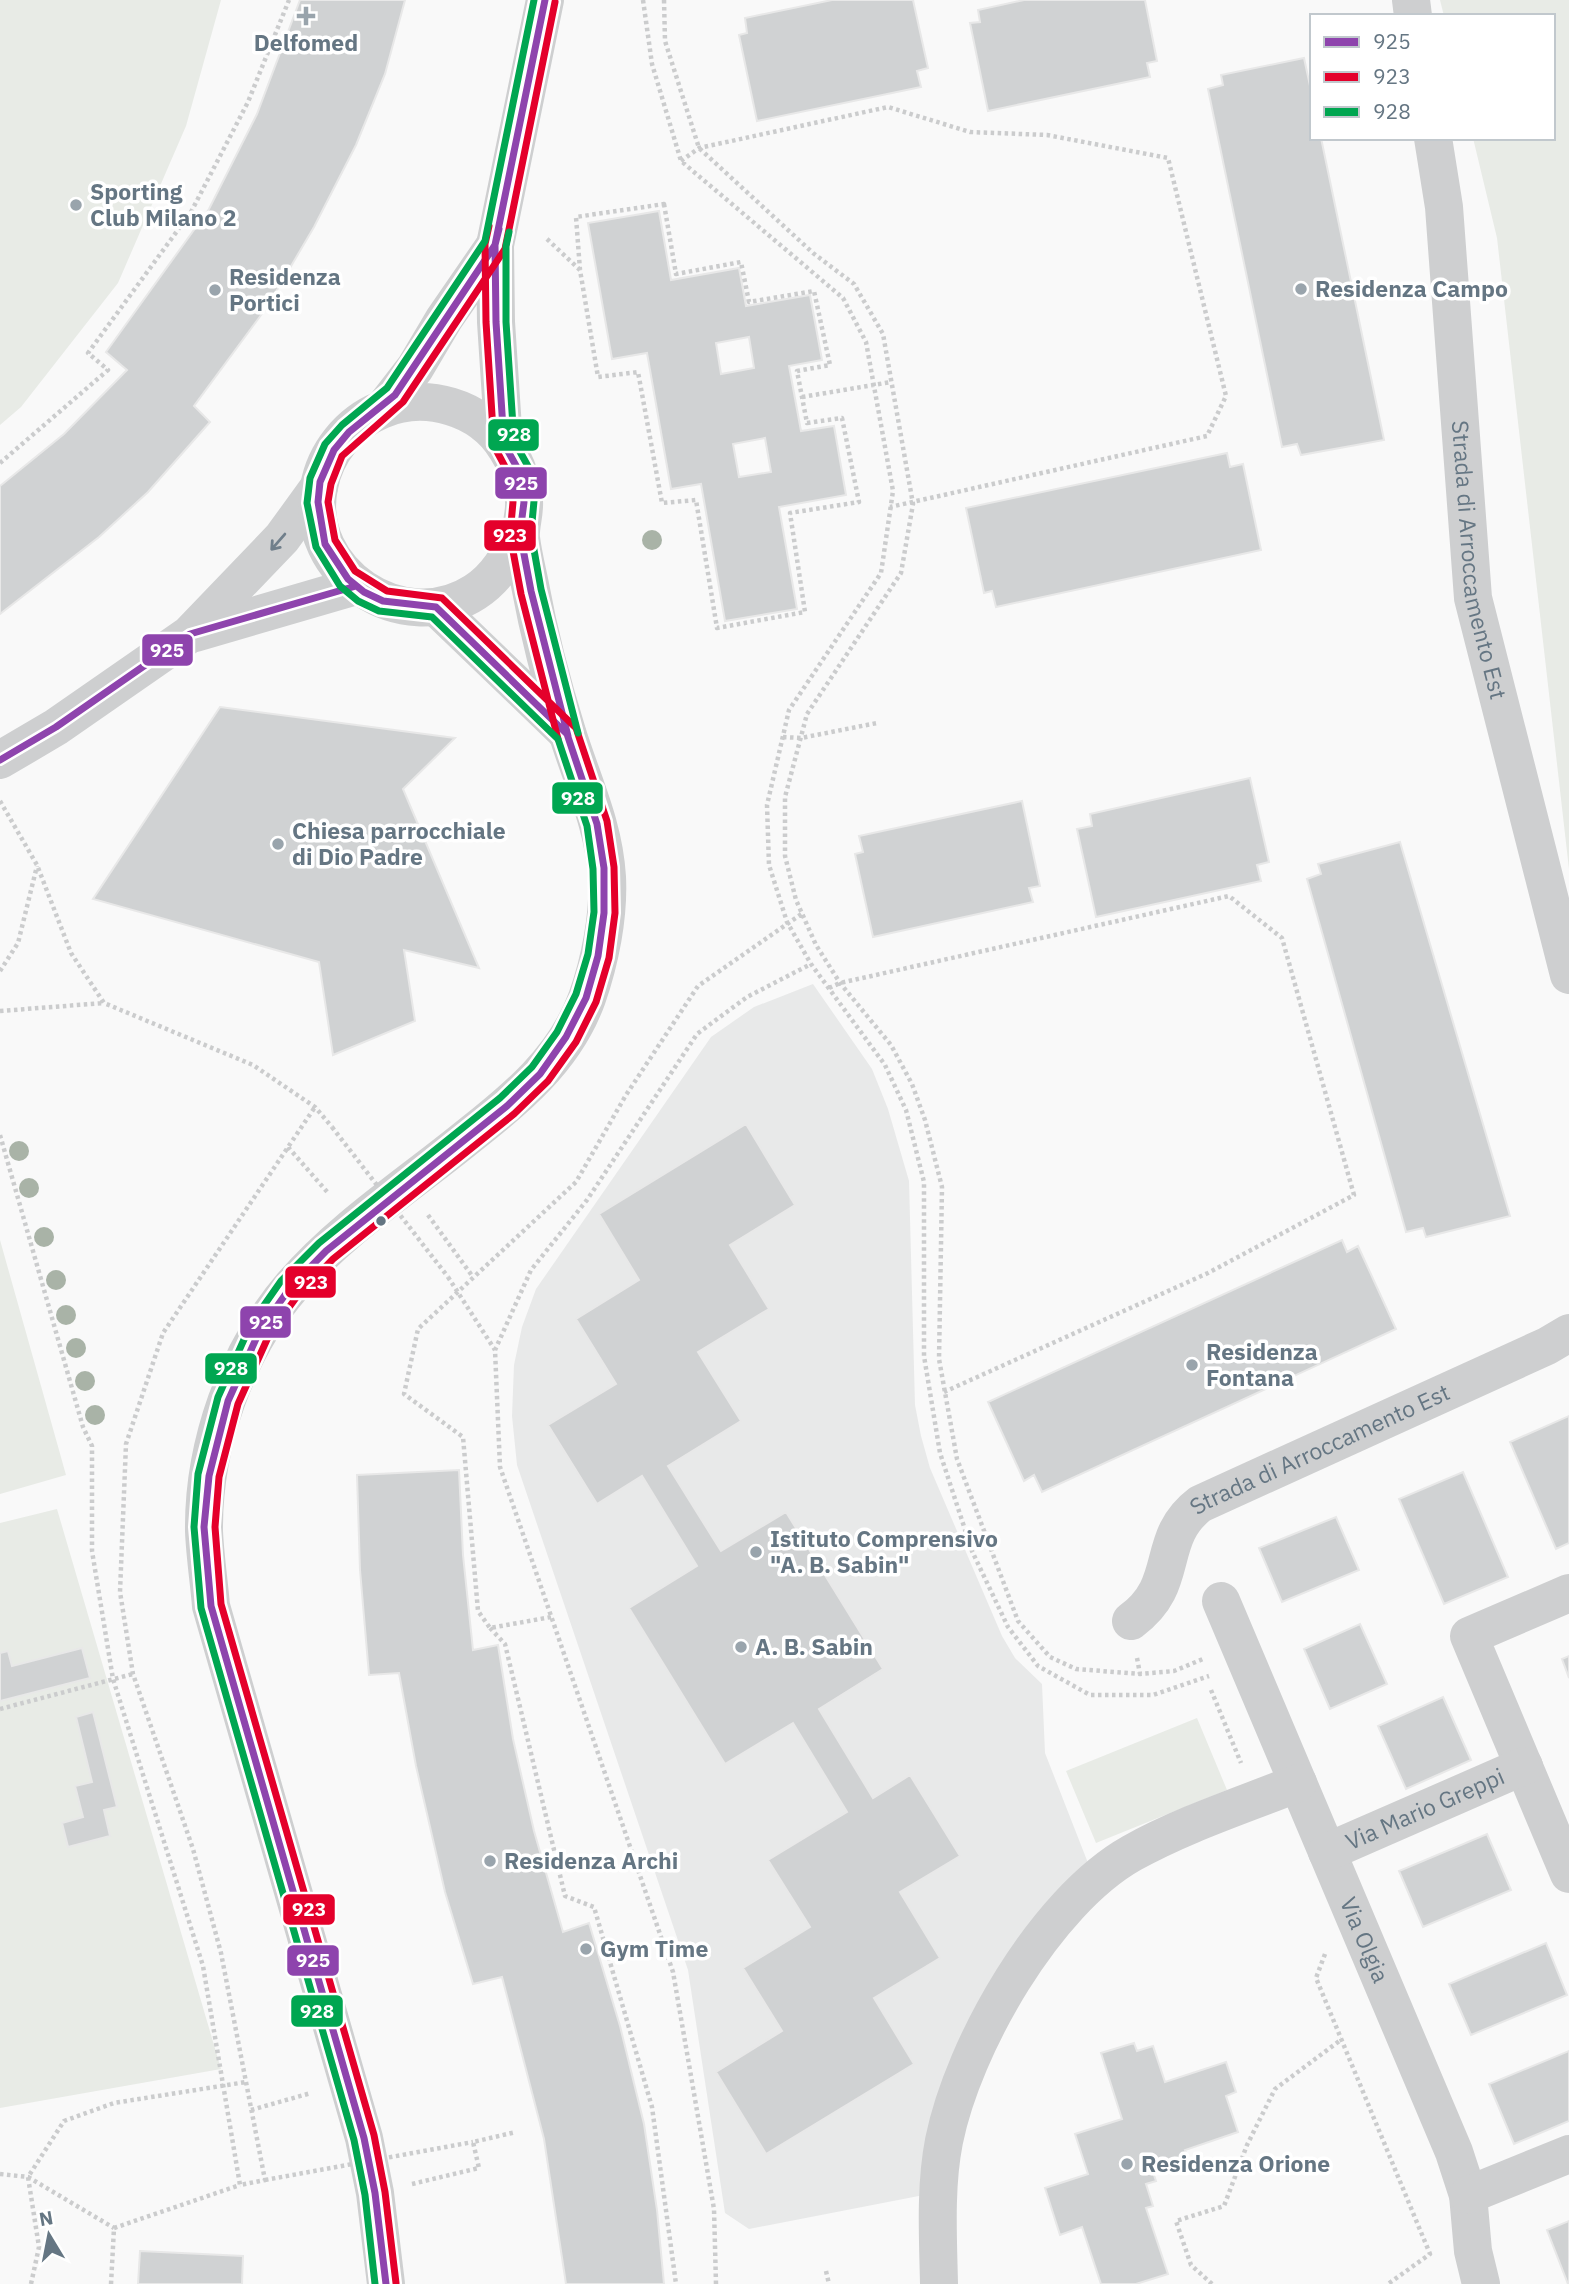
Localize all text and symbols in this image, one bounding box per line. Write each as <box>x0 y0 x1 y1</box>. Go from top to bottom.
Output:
marker: Delfomed <box>296 6 316 26</box>
legend <box>1310 14 1555 140</box>
place label: Delfomed <box>254 27 358 57</box>
text: 925 <box>1373 27 1411 55</box>
text: 923 <box>1373 62 1411 90</box>
text: 928 <box>1373 97 1411 125</box>
place label: Sporting Club Milano 2 <box>90 176 236 232</box>
marker: Sporting Club Milano 2 <box>68 197 84 213</box>
place label: Residenza Portici <box>229 261 341 317</box>
place label: Residenza Campo <box>1315 273 1508 303</box>
marker: Residenza Campo <box>1293 281 1309 297</box>
marker: Residenza Portici <box>207 282 223 298</box>
line badge: 928 <box>487 418 540 452</box>
street label: Strada di Arroccamento Est <box>1446 419 1514 702</box>
text: 928 <box>497 422 531 446</box>
line badge: 925 <box>494 466 548 500</box>
text: 925 <box>504 471 538 495</box>
line badge: 923 <box>483 519 537 552</box>
text: 923 <box>493 523 527 547</box>
one-way arrow <box>270 533 286 551</box>
line badge: 925 <box>141 633 194 667</box>
text: 925 <box>150 638 184 662</box>
line badge: 928 <box>551 781 604 815</box>
text: 928 <box>561 786 595 810</box>
place label: Chiesa parrocchiale di Dio Padre <box>292 815 506 871</box>
marker: Chiesa parrocchiale di Dio Padre <box>270 836 286 852</box>
unlabelled marker <box>374 1214 388 1228</box>
line badge: 923 <box>284 1265 337 1299</box>
text: 923 <box>294 1270 328 1294</box>
line badge: 925 <box>239 1305 292 1339</box>
text: 925 <box>249 1310 283 1334</box>
place label: Residenza Fontana <box>1206 1336 1318 1392</box>
line badge: 928 <box>204 1352 258 1385</box>
text: 928 <box>214 1356 248 1380</box>
marker: Residenza Fontana <box>1184 1357 1200 1373</box>
street label: Strada di Arroccamento Est <box>1183 1376 1454 1521</box>
place label: Istituto Comprensivo "A. B. Sabin" <box>770 1523 998 1579</box>
marker: Istituto Comprensivo "A. B. Sabin" <box>748 1544 764 1560</box>
place label: A. B. Sabin <box>755 1631 873 1661</box>
marker: A. B. Sabin <box>733 1639 749 1655</box>
street label: Via Mario Greppi <box>1341 1760 1509 1856</box>
place label: Residenza Archi <box>504 1845 678 1875</box>
marker: Residenza Archi <box>482 1853 498 1869</box>
street label: Via Olgia <box>1334 1892 1397 1987</box>
line badge: 923 <box>282 1893 336 1926</box>
text: 923 <box>292 1897 326 1921</box>
place label: Gym Time <box>600 1933 708 1963</box>
marker: Gym Time <box>578 1941 594 1957</box>
line badge: 925 <box>286 1944 340 1977</box>
text: 925 <box>296 1948 330 1972</box>
line badge: 928 <box>290 1994 344 2028</box>
text: 928 <box>300 1999 334 2023</box>
place label: Residenza Orione <box>1141 2148 1330 2178</box>
marker: Residenza Orione <box>1119 2156 1135 2172</box>
north arrow <box>14 2200 84 2270</box>
text: N <box>37 2205 55 2231</box>

